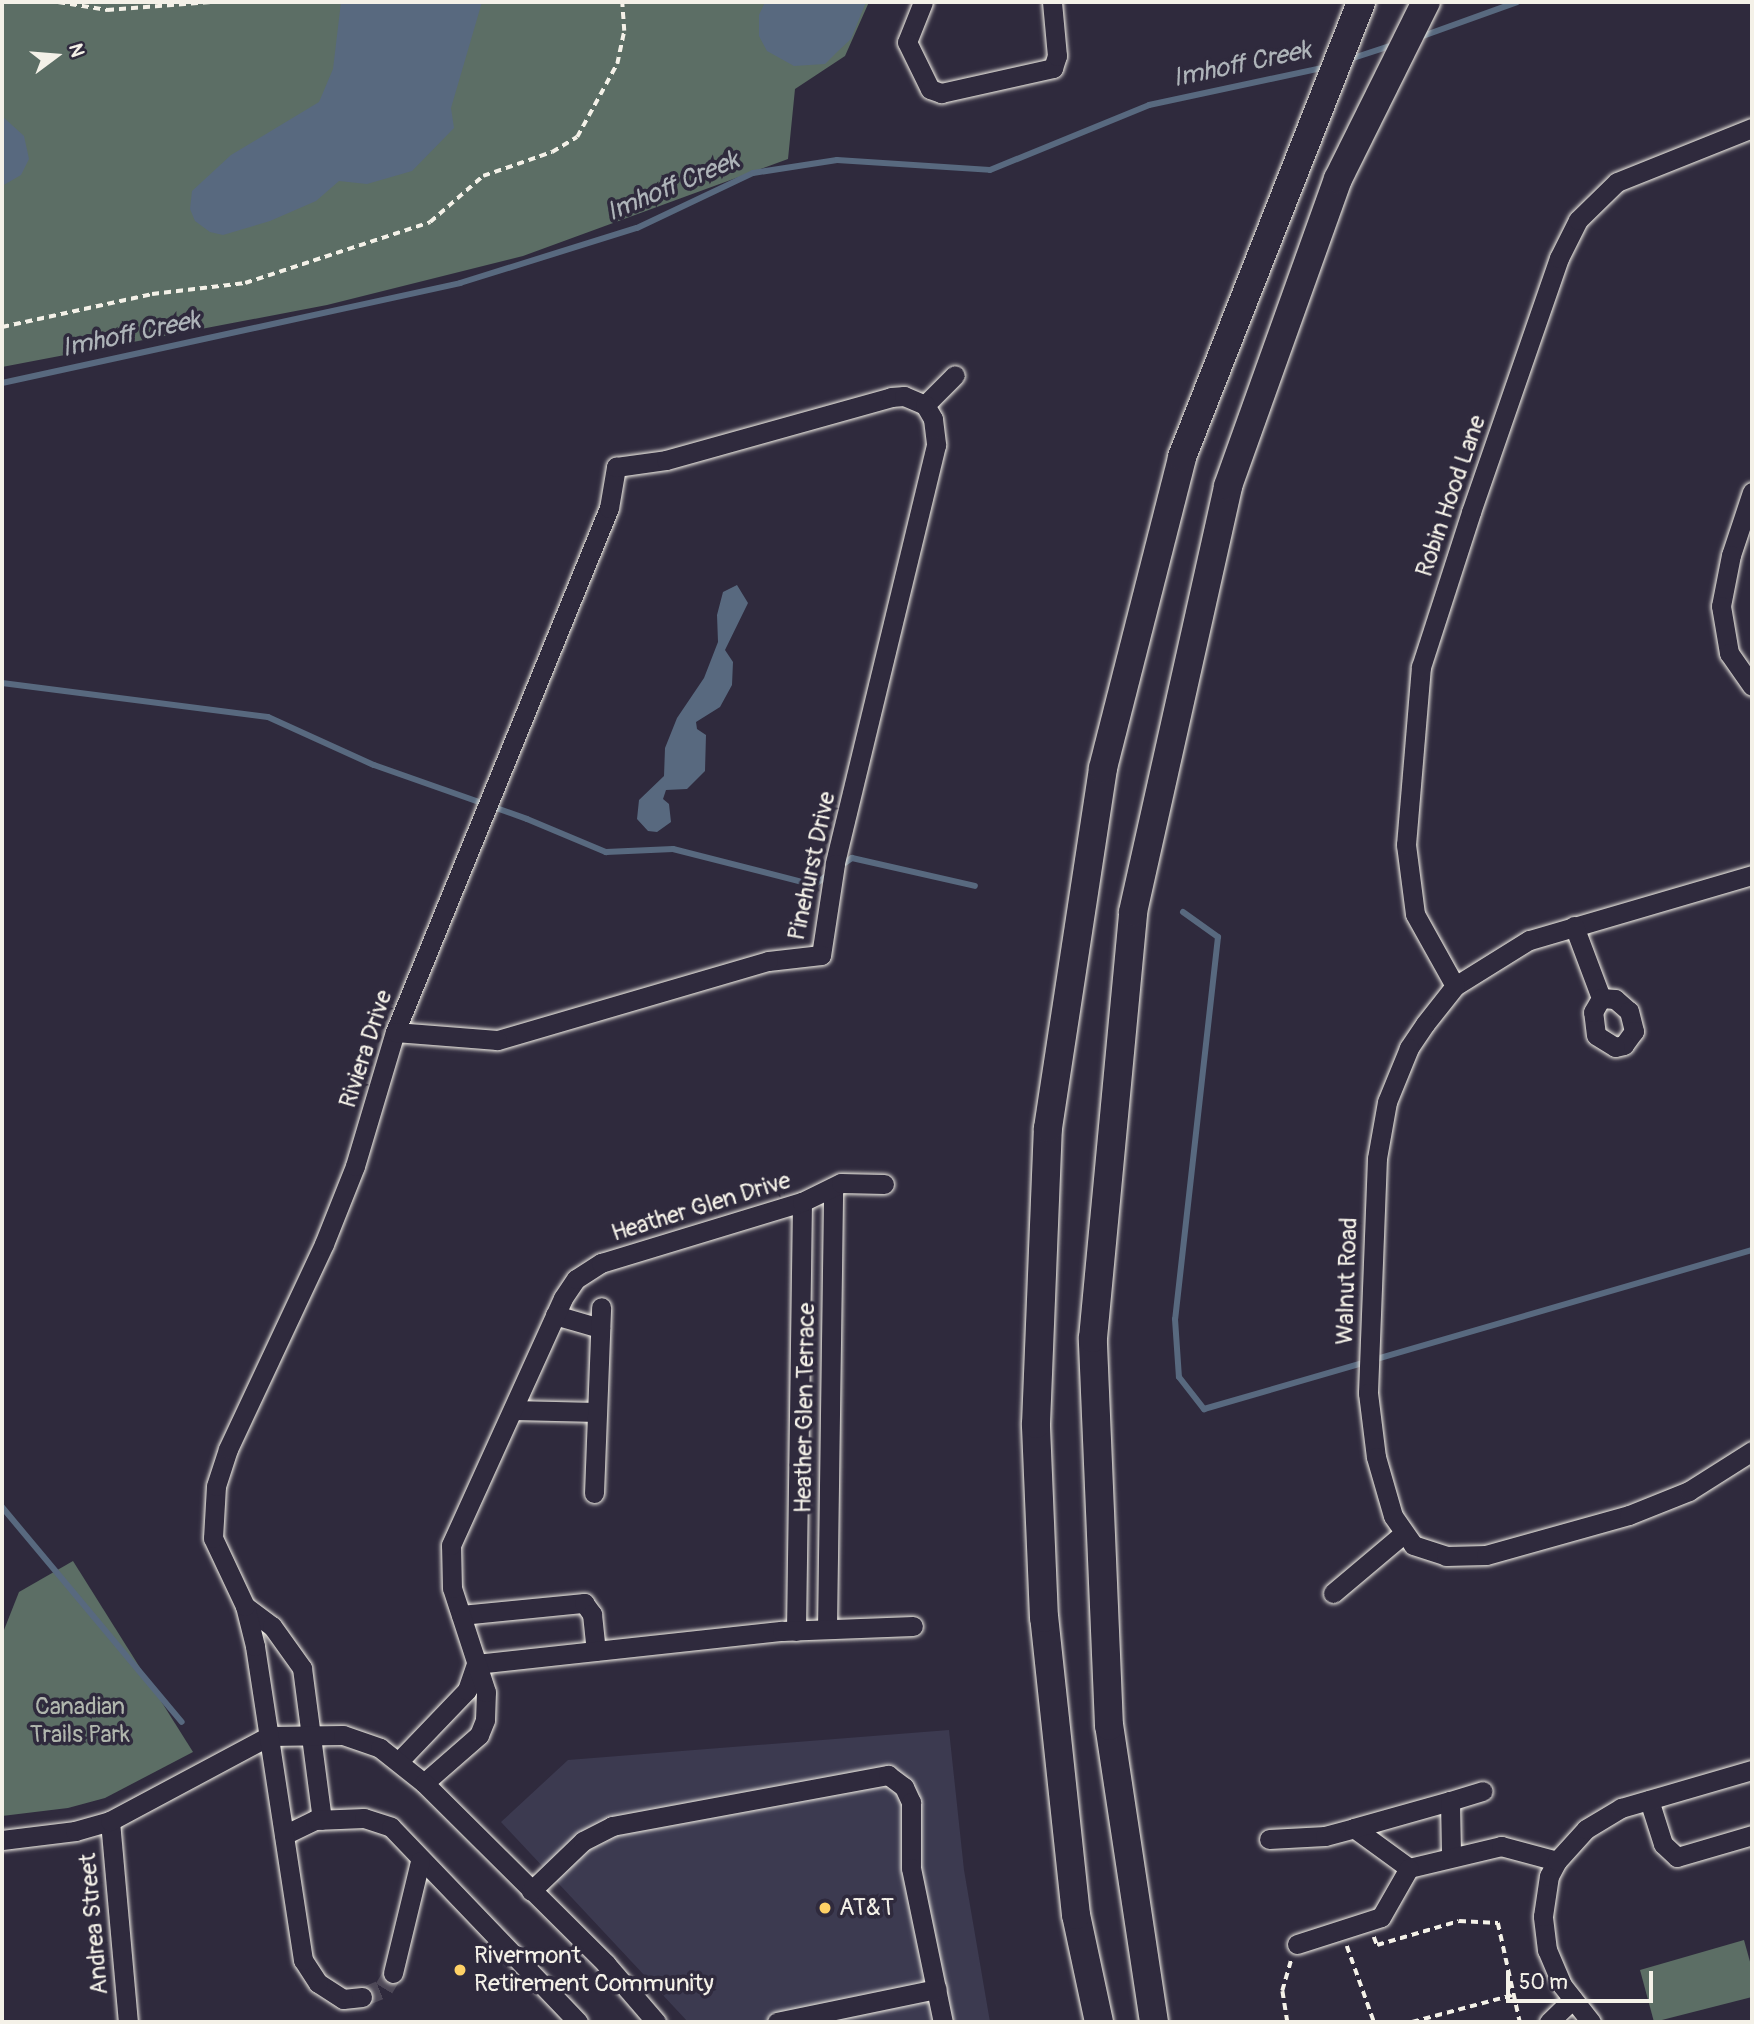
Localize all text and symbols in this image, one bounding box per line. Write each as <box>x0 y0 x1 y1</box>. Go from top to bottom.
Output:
north arrow <box>21 21 91 91</box>
water label: Imhoff Creek <box>1170 35 1314 95</box>
text: N <box>63 41 89 60</box>
water label: Imhoff Creek <box>602 145 744 229</box>
water label: Imhoff Creek <box>59 305 203 365</box>
street label: Robin Hood Lane <box>1410 412 1492 580</box>
street label: Pinehurst Drive <box>782 789 842 943</box>
street label: Riviera Drive <box>333 987 399 1111</box>
street label: Heather Glen Drive <box>608 1166 794 1248</box>
street label: Walnut Road <box>1330 1217 1364 1345</box>
street label: Heather Glen Terrace <box>789 1302 821 1514</box>
park label: Canadian Trails Park <box>30 1693 130 1749</box>
street label: Andrea Street <box>73 1852 115 1996</box>
place label: AT&T <box>839 1894 894 1922</box>
marker: AT&T <box>817 1900 833 1916</box>
place label: Rivermont Retirement Community <box>474 1942 714 1998</box>
scale bar <box>1509 1958 1656 2002</box>
marker: Rivermont Retirement Community <box>452 1962 468 1978</box>
text: 50 m <box>1519 1969 1568 1996</box>

